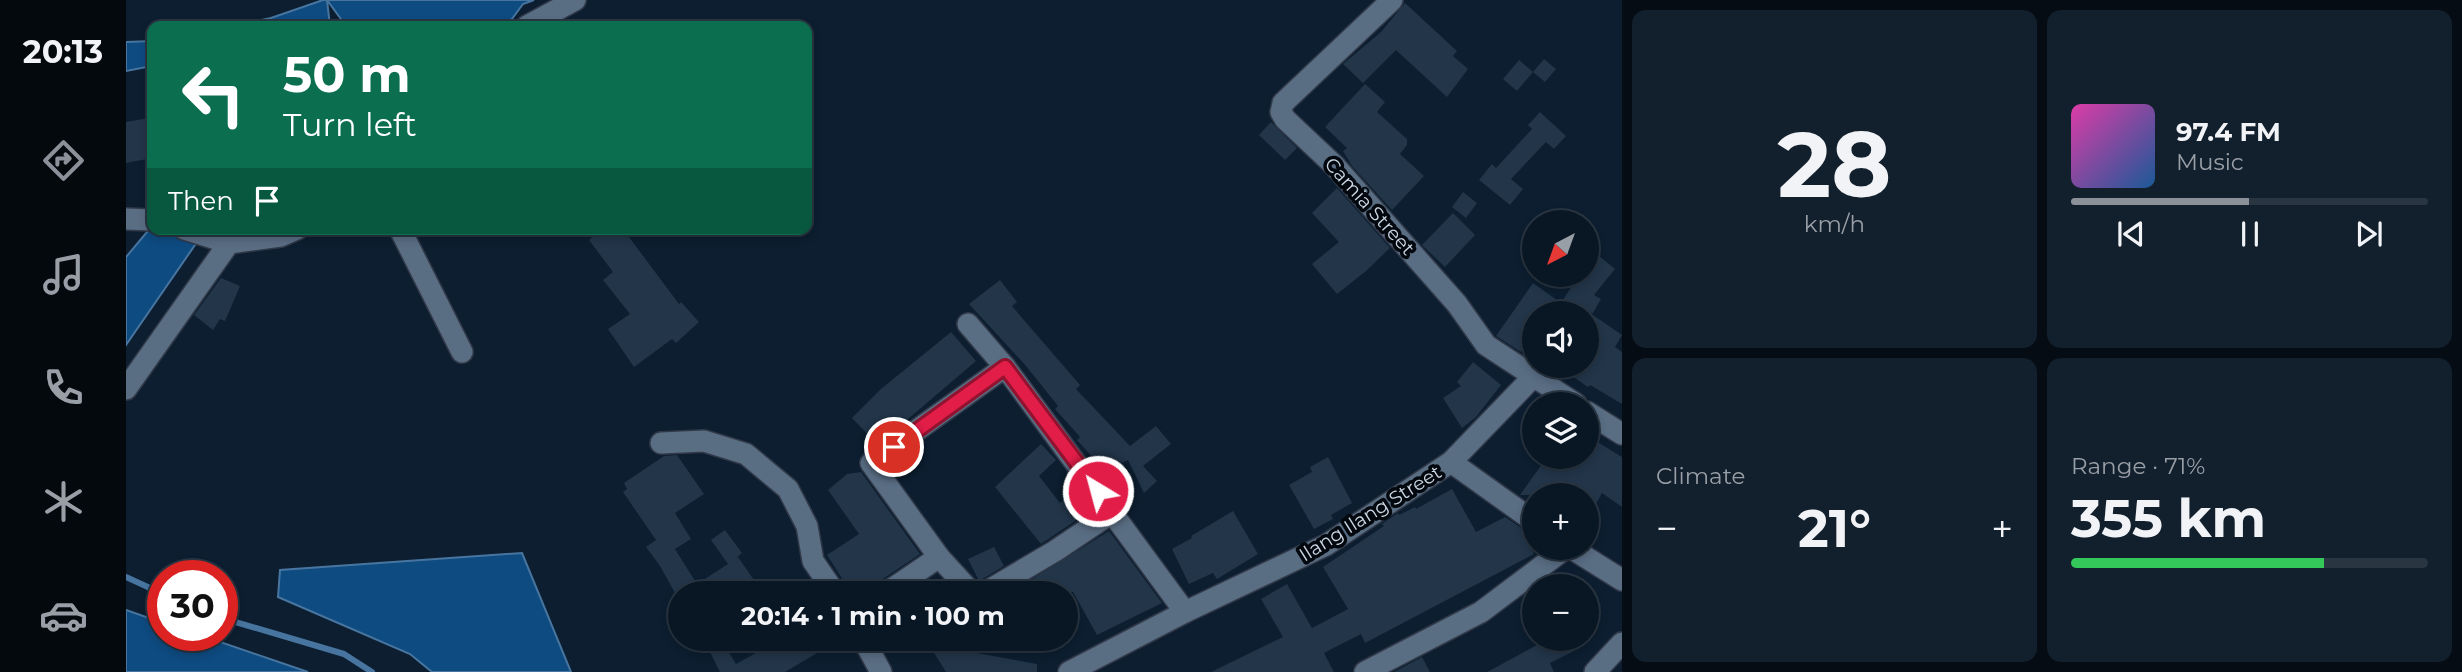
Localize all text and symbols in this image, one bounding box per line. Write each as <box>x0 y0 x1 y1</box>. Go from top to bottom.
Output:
text: 20:13 <box>23 32 103 71</box>
text: 50 m <box>283 45 411 104</box>
icon: left <box>168 49 259 140</box>
text: Turn left <box>283 105 417 144</box>
text: 28 <box>1778 109 1891 220</box>
text: 97.4 FM <box>2176 116 2281 148</box>
icon: directions <box>39 136 88 185</box>
text: Music <box>2176 148 2244 176</box>
street label: Camia Street <box>1320 153 1420 260</box>
icon: arrive <box>248 182 286 220</box>
text: Then <box>168 185 234 217</box>
north arrow <box>1522 210 1600 287</box>
map controls <box>1522 210 1599 651</box>
text: km/h <box>1804 210 1865 238</box>
icon: previous <box>2112 215 2150 253</box>
icon: pause <box>2231 215 2269 253</box>
icon: next <box>2350 215 2388 253</box>
icon: music <box>39 250 88 299</box>
button: sound <box>1522 301 1599 378</box>
icon: phone <box>39 363 88 412</box>
button: layers <box>1522 392 1599 469</box>
pin <box>864 417 924 477</box>
icon: arrive <box>875 428 913 466</box>
text: Range · 71% <box>2071 452 2205 480</box>
position arrow <box>1061 454 1135 528</box>
street label: Ilang Ilang Street <box>1295 460 1446 566</box>
text: Climate <box>1656 462 1745 490</box>
icon: climate <box>39 477 88 526</box>
button: + <box>1522 483 1599 560</box>
text: 355 km <box>2071 487 2266 550</box>
text: 21° <box>1798 497 1871 560</box>
text: − <box>1656 505 1678 552</box>
text: + <box>1991 505 2013 552</box>
speed limit sign: 30 <box>147 560 238 651</box>
button: − <box>1522 574 1599 651</box>
icon: car <box>39 591 88 640</box>
text: 20:14 · 1 min · 100 m <box>741 600 1005 632</box>

